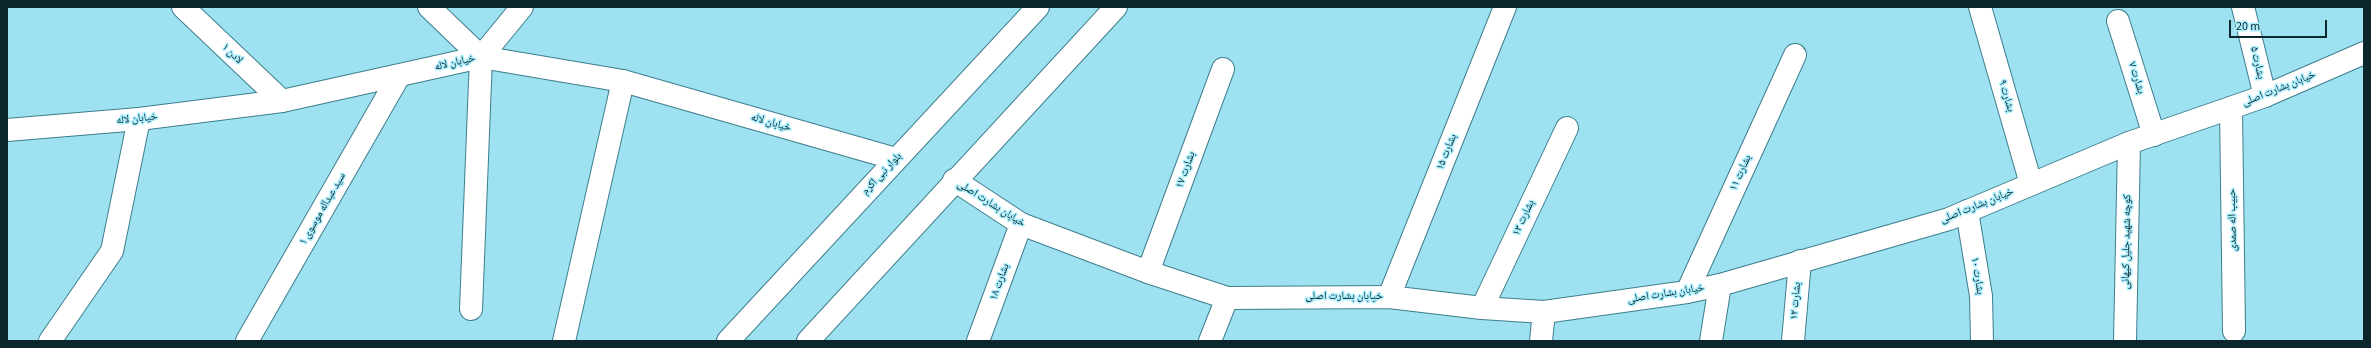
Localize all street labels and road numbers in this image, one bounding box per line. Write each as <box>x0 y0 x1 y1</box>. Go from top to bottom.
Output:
street label: لادن ۱ <box>219 41 245 67</box>
street label: بشارت ۵ <box>2247 45 2267 81</box>
street label: خیابان لاله <box>433 52 477 74</box>
street label: بشارت ۷ <box>2125 60 2147 96</box>
street label: خیابان بشارت اصلی <box>2240 68 2318 110</box>
street label: بشارت ۹ <box>1995 78 2017 114</box>
street label: خیابان لاله <box>116 110 158 128</box>
street label: خیابان لاله <box>749 111 793 135</box>
street label: بشارت ۱۵ <box>1434 132 1460 172</box>
street label: بلوار نبی اکرم <box>859 150 905 198</box>
street label: بشارت ۱۷ <box>1173 150 1199 190</box>
street label: بشارت ۱۱ <box>1727 153 1755 193</box>
street label: سید عبداله موسوی ۱ <box>297 171 349 247</box>
street label: خیابان بشارت اصلی <box>955 178 1027 230</box>
street label: خیابان بشارت اصلی <box>1938 185 2016 227</box>
street label: حبیب اله صمدی <box>2226 189 2240 251</box>
street label: کوچه شهید جلیل کیهانی <box>2120 194 2134 290</box>
street label: بشارت ۱۳ <box>1510 198 1538 238</box>
street label: بشارت ۱۰ <box>1968 256 1986 296</box>
street label: بشارت ۱۸ <box>987 262 1013 302</box>
street label: خیابان بشارت اصلی <box>1627 281 1705 307</box>
street label: بشارت ۱۲ <box>1788 282 1804 320</box>
street label: خیابان بشارت اصلی <box>1305 290 1383 304</box>

